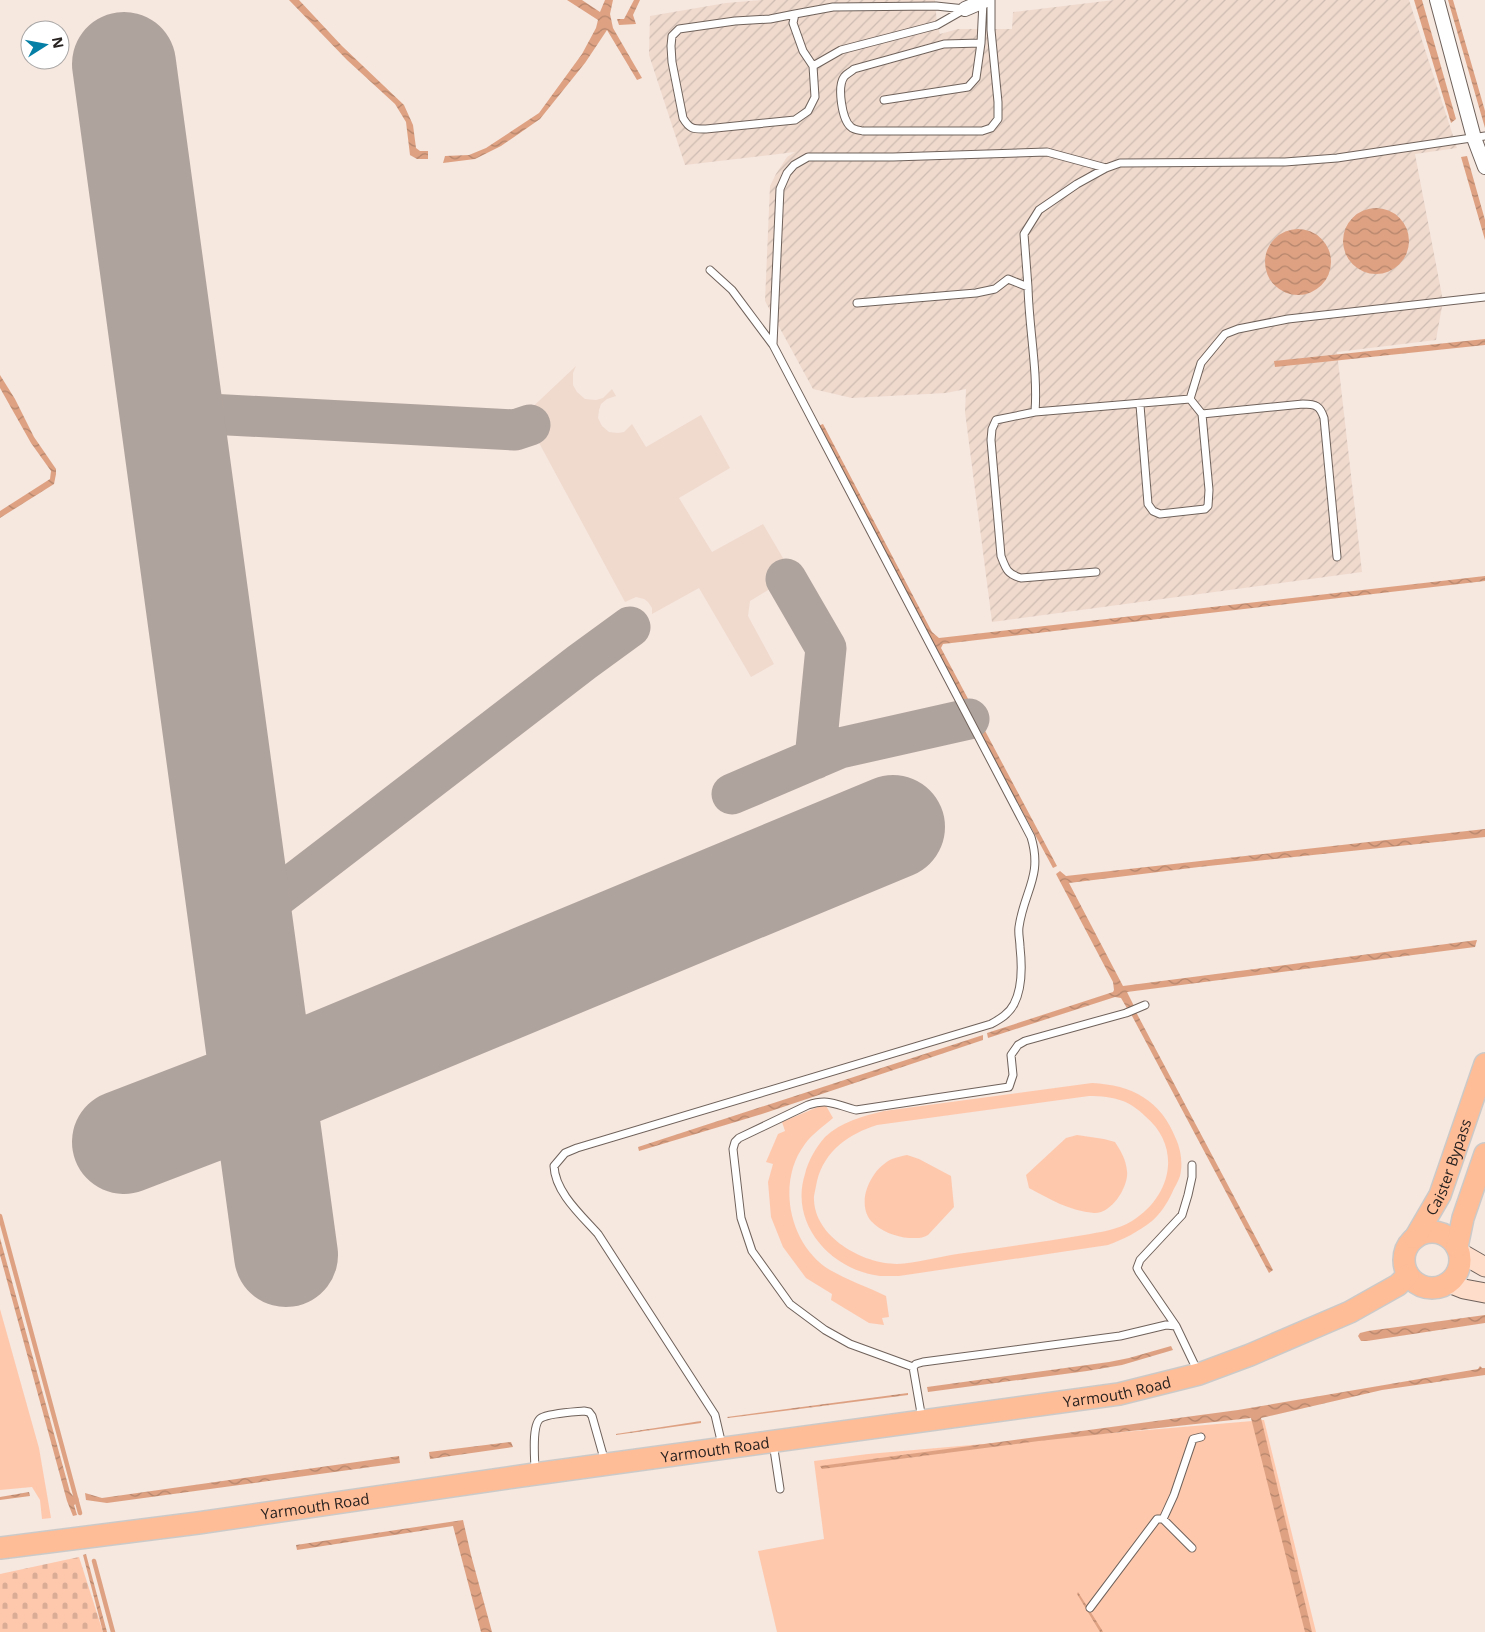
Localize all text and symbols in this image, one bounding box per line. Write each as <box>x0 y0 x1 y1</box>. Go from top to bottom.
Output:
north arrow <box>20 20 70 70</box>
text: N <box>48 35 69 50</box>
street label: Caister Bypass <box>1421 1116 1475 1219</box>
street label: Yarmouth Road <box>1062 1371 1173 1412</box>
street label: Yarmouth Road <box>660 1432 771 1467</box>
street label: Yarmouth Road <box>260 1488 371 1524</box>

